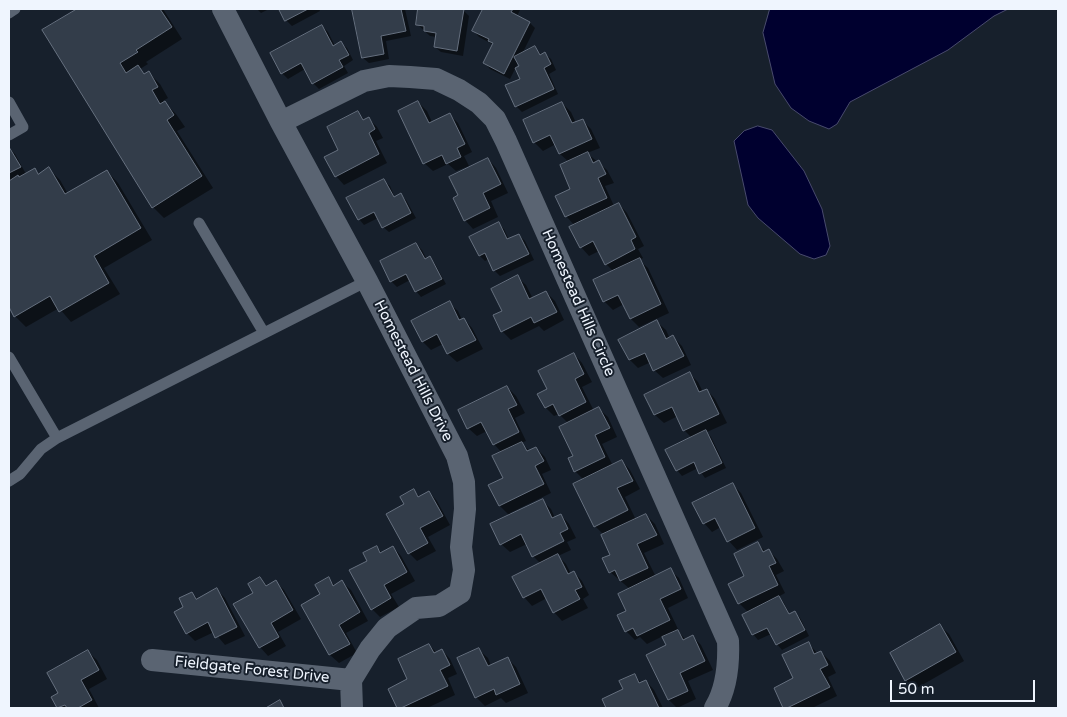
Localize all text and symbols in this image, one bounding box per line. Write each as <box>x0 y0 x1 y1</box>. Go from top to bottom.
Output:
street label: Homestead Hills Circle <box>537 227 619 379</box>
street label: Homestead Hills Drive <box>370 297 456 445</box>
street label: Fieldgate Forest Drive <box>174 653 330 687</box>
scale bar <box>892 670 1037 702</box>
text: 50 m <box>898 680 935 698</box>

